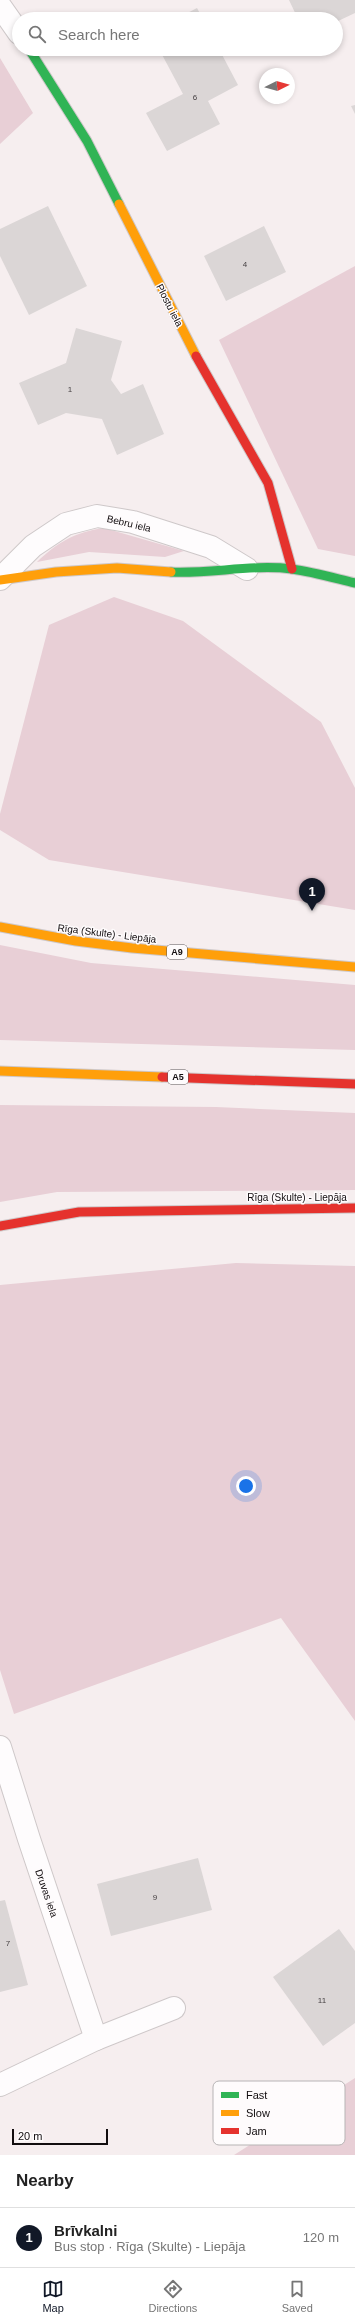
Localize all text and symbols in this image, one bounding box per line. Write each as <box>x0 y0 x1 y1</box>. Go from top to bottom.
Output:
search box <box>12 12 343 56</box>
icon: search <box>26 23 48 45</box>
text: Search here <box>58 26 140 43</box>
north arrow <box>259 68 295 104</box>
house number: 6 <box>193 93 198 102</box>
house number: 4 <box>243 260 248 269</box>
street label: Plostu iela <box>154 282 185 329</box>
house number: 1 <box>68 385 73 394</box>
street label: Bebru iela <box>106 513 152 534</box>
pin: 1 <box>299 878 325 911</box>
street label: Rīga (Skulte) - Liepāja <box>57 922 157 945</box>
road number: A9 <box>167 945 187 959</box>
road number: A5 <box>168 1070 188 1084</box>
street label: Rīga (Skulte) - Liepāja <box>247 1192 347 1203</box>
your location <box>236 1476 256 1496</box>
street label: Druvas iela <box>33 1868 60 1919</box>
house number: 9 <box>153 1893 158 1902</box>
house number: 7 <box>6 1939 11 1948</box>
house number: 11 <box>318 1996 327 2005</box>
legend <box>213 2081 345 2145</box>
text: Fast <box>246 2089 267 2101</box>
text: Slow <box>246 2107 270 2119</box>
text: Jam <box>246 2125 267 2137</box>
scale bar <box>12 2127 108 2146</box>
text: 20 m <box>18 2130 42 2142</box>
text: Nearby <box>16 2171 74 2190</box>
text: Brīvkalni <box>54 2222 117 2239</box>
text: 1 <box>25 2230 33 2245</box>
text: 120 m <box>303 2230 339 2245</box>
text: Bus stop · Rīga (Skulte) - Liepāja <box>54 2239 245 2254</box>
tab: Map <box>42 2278 64 2314</box>
tab: Directions <box>148 2278 197 2314</box>
tab: Saved <box>282 2278 313 2314</box>

